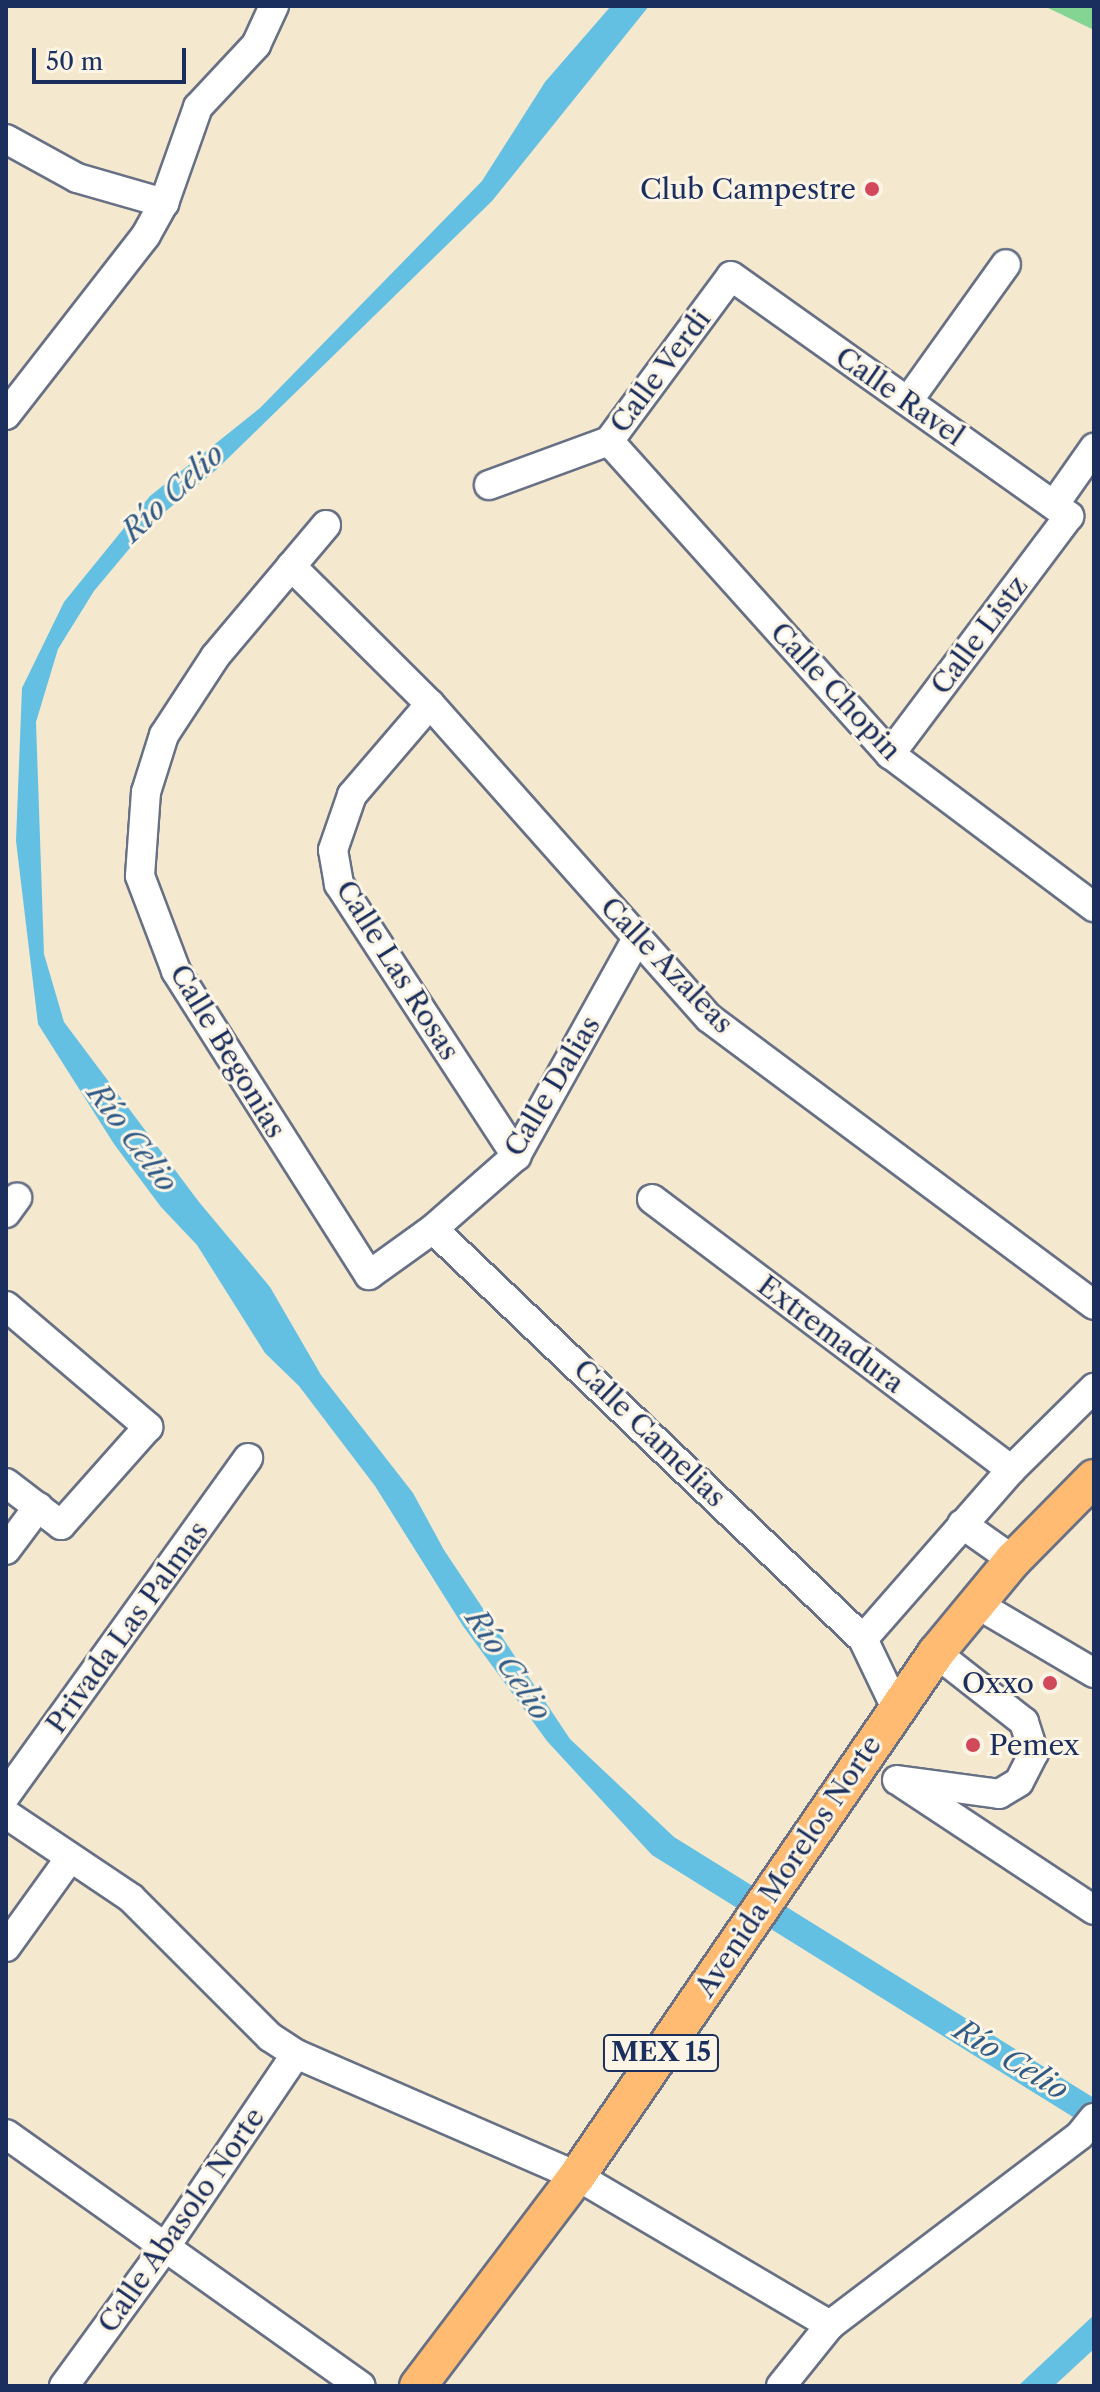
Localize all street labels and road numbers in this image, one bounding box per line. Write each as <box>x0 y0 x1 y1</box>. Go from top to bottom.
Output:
street label: Calle Verdi <box>602 302 718 440</box>
street label: Calle Ravel <box>829 340 971 452</box>
street label: Calle Listz <box>924 569 1034 701</box>
street label: Calle Chopin <box>764 615 908 767</box>
street label: Calle Las Rosas <box>329 874 467 1066</box>
street label: Calle Azaleas <box>593 890 741 1040</box>
street label: Calle Begonias <box>163 958 293 1144</box>
street label: Calle Dalias <box>497 1010 607 1162</box>
street label: Extremadura <box>751 1268 911 1400</box>
street label: Calle Camelias <box>567 1352 733 1514</box>
street label: Privada Las Palmas <box>39 1514 215 1740</box>
street label: Avenida Morelos Norte <box>688 1729 888 2003</box>
road number: MEX 15 <box>601 2031 721 2075</box>
street label: Calle Abasolo Norte <box>90 2101 272 2339</box>

